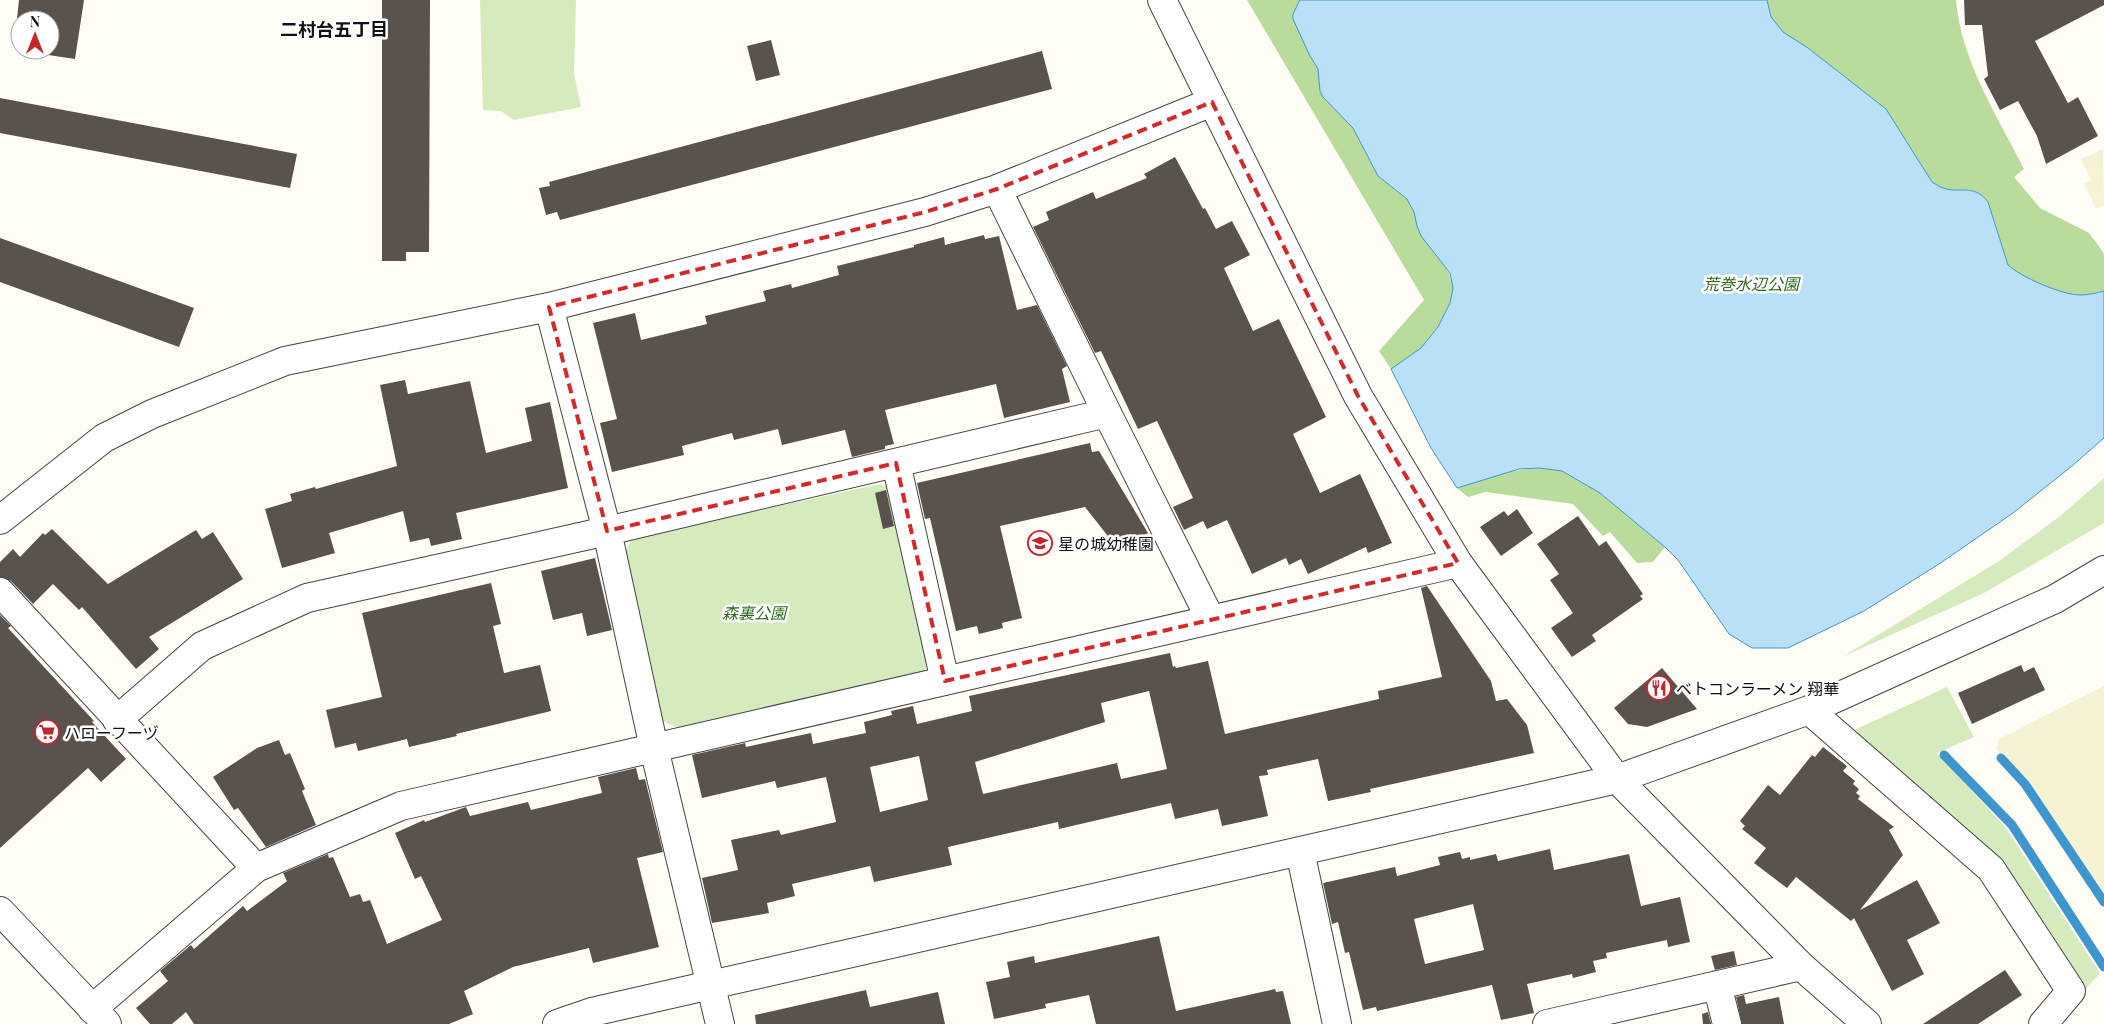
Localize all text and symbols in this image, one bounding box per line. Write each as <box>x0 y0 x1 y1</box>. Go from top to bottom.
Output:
north arrow <box>10 10 60 60</box>
text: N <box>30 12 40 31</box>
district label: 二村台五丁目 <box>280 17 388 41</box>
park label: 荒巻水辺公園 <box>1703 273 1801 294</box>
school or university icon: 星の城幼稚園 <box>1027 530 1053 556</box>
place label: 星の城幼稚園 <box>1058 533 1154 554</box>
park label: 森裏公園 <box>722 602 788 623</box>
restaurant icon: ベトコンラーメン 翔華 <box>1646 675 1672 701</box>
place label: ベトコンラーメン 翔華 <box>1676 678 1839 699</box>
supermarket icon: ハローフーヅ <box>34 719 60 745</box>
place label: ハローフーヅ <box>64 722 159 743</box>

